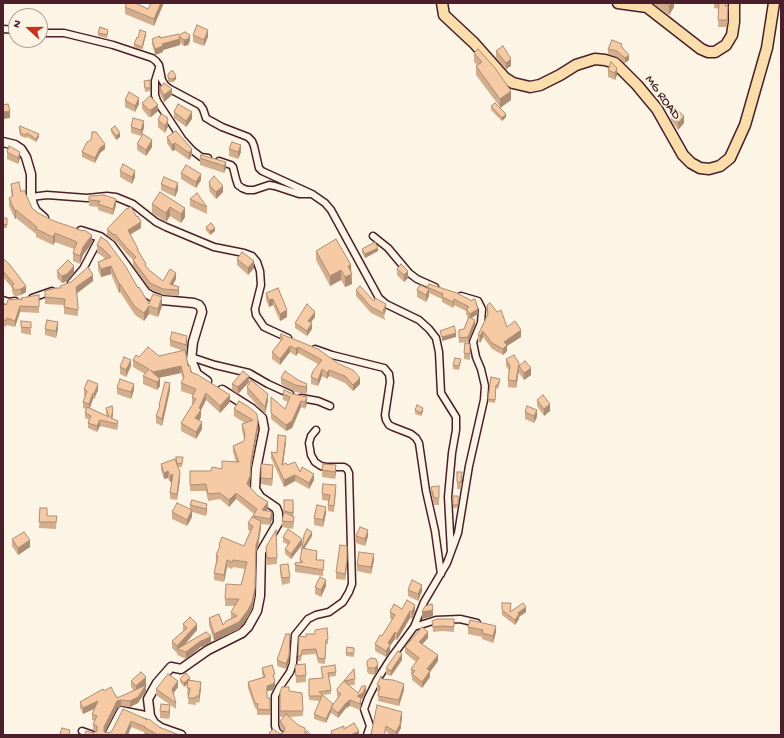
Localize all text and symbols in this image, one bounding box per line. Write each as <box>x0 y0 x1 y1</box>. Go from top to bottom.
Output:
north arrow <box>8 8 48 48</box>
text: N <box>11 19 25 30</box>
street label: MG ROAD <box>641 73 683 123</box>

